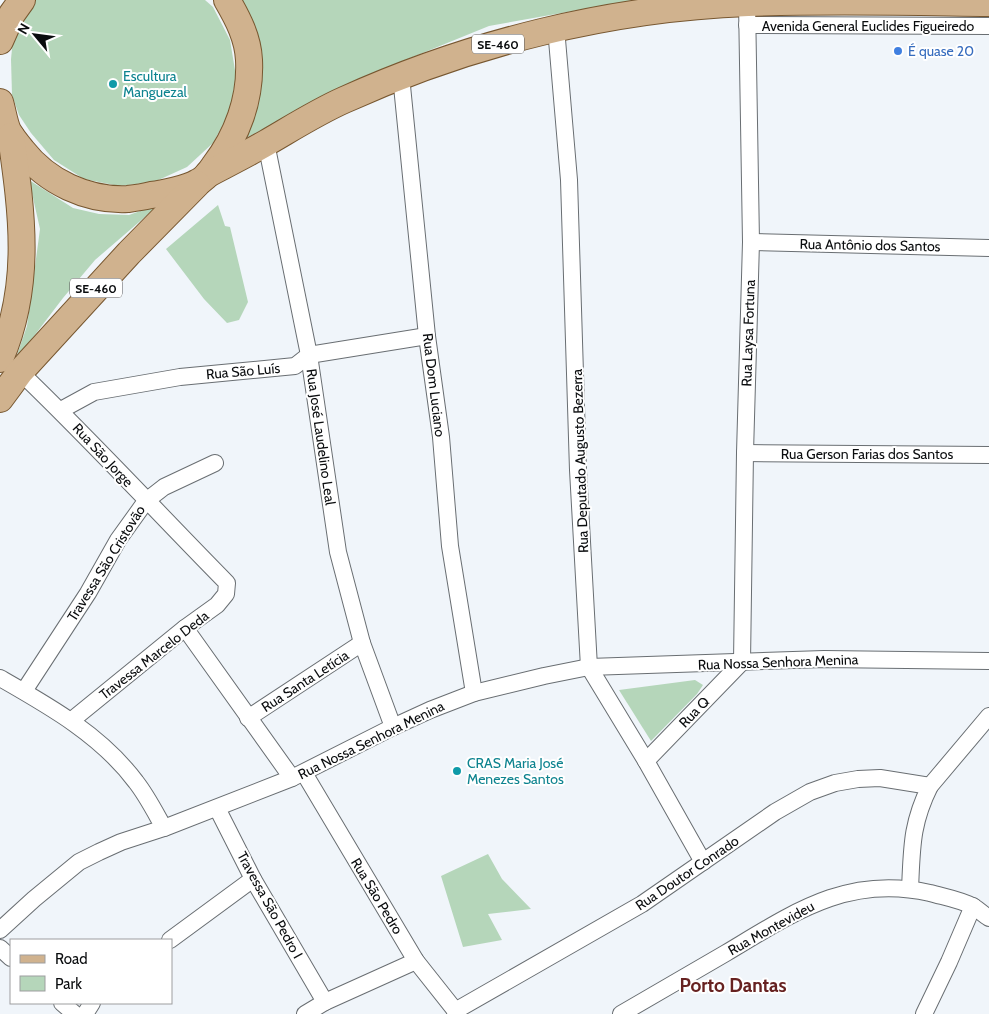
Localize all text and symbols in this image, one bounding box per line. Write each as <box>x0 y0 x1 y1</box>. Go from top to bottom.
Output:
north arrow <box>10 10 60 60</box>
street label: Avenida General Euclides Figueiredo <box>762 17 974 35</box>
text: N <box>13 20 34 37</box>
road number: SE-460 <box>472 34 524 54</box>
place label: É quase 20 <box>908 42 974 60</box>
marker: É quase 20 <box>892 45 904 57</box>
place label: Escultura Manguezal <box>123 67 188 101</box>
marker: Escultura Manguezal <box>107 78 119 90</box>
street label: Rua Antônio dos Santos <box>799 235 941 255</box>
road number: SE-460 <box>70 278 122 298</box>
street label: Rua Laysa Fortuna <box>737 279 759 387</box>
street label: Rua Dom Luciano <box>419 332 449 438</box>
street label: Rua São Luís <box>205 359 281 383</box>
street label: Rua José Laudelino Leal <box>303 368 340 507</box>
street label: Rua Deputado Augusto Bezerra <box>568 368 592 553</box>
street label: Rua São Jorge <box>69 419 137 491</box>
street label: Rua Gerson Farias dos Santos <box>781 445 953 463</box>
street label: Travessa São Cristovão <box>63 501 149 624</box>
street label: Travessa Marcelo Deda <box>96 607 213 703</box>
street label: Rua Santa Letícia <box>258 646 352 716</box>
street label: Rua Nossa Senhora Menina <box>697 650 859 674</box>
street label: Rua Q <box>675 693 713 731</box>
street label: Rua Nossa Senhora Menina <box>295 697 447 783</box>
place label: CRAS Maria José Menezes Santos <box>467 754 564 788</box>
marker: CRAS Maria José Menezes Santos <box>451 765 463 777</box>
street label: Rua Doutor Conrado <box>632 832 742 914</box>
street label: Travessa São Pedro I <box>233 848 307 962</box>
street label: Rua São Pedro <box>347 855 407 938</box>
street label: Rua Montevideu <box>725 897 817 959</box>
legend <box>10 939 172 1004</box>
text: Road <box>55 950 88 968</box>
district label: Porto Dantas <box>679 974 787 997</box>
text: Park <box>55 975 82 993</box>

